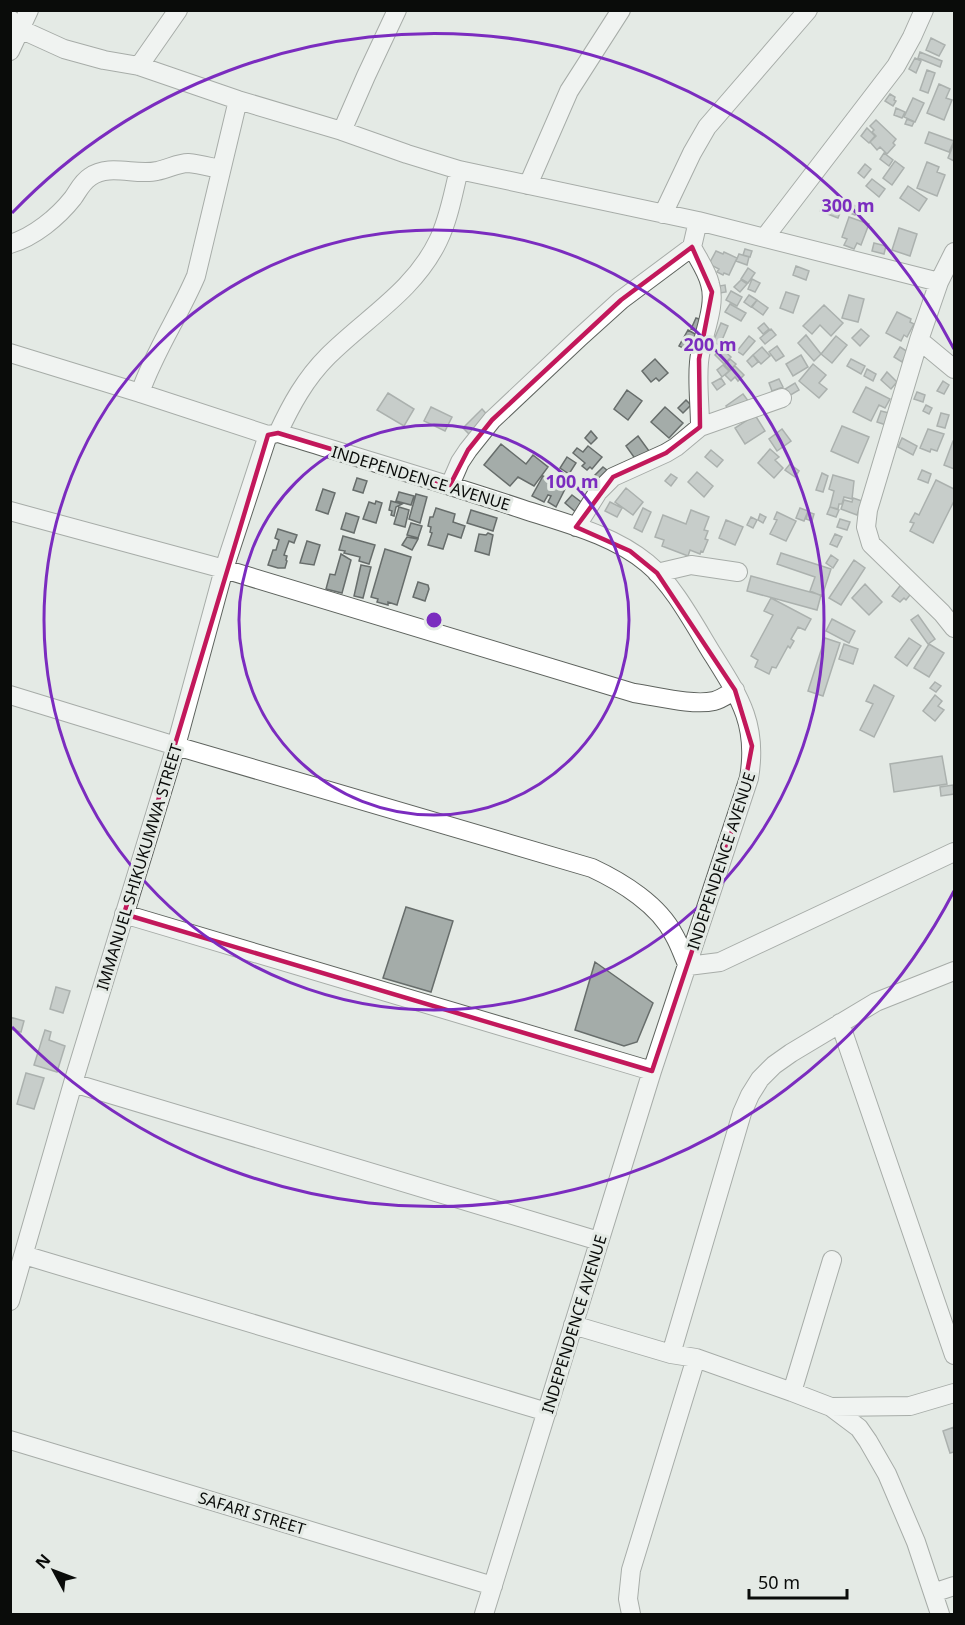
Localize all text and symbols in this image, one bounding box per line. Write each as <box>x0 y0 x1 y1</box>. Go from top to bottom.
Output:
text: 300 m <box>821 193 875 217</box>
text: 200 m <box>683 332 737 356</box>
street label: INDEPENDENCE AVENUE <box>329 440 513 516</box>
text: 100 m <box>545 469 599 493</box>
centre of rings <box>424 610 444 630</box>
street label: IMMANUEL SHIKUKUMWA STREET <box>91 741 187 993</box>
street label: INDEPENDENCE AVENUE <box>682 769 760 953</box>
street label: INDEPENDENCE AVENUE <box>536 1232 612 1416</box>
street label: SAFARI STREET <box>196 1486 308 1540</box>
north arrow <box>24 1541 84 1601</box>
text: N <box>30 1549 55 1573</box>
scale bar <box>749 1562 846 1600</box>
text: 50 m <box>758 1570 800 1594</box>

